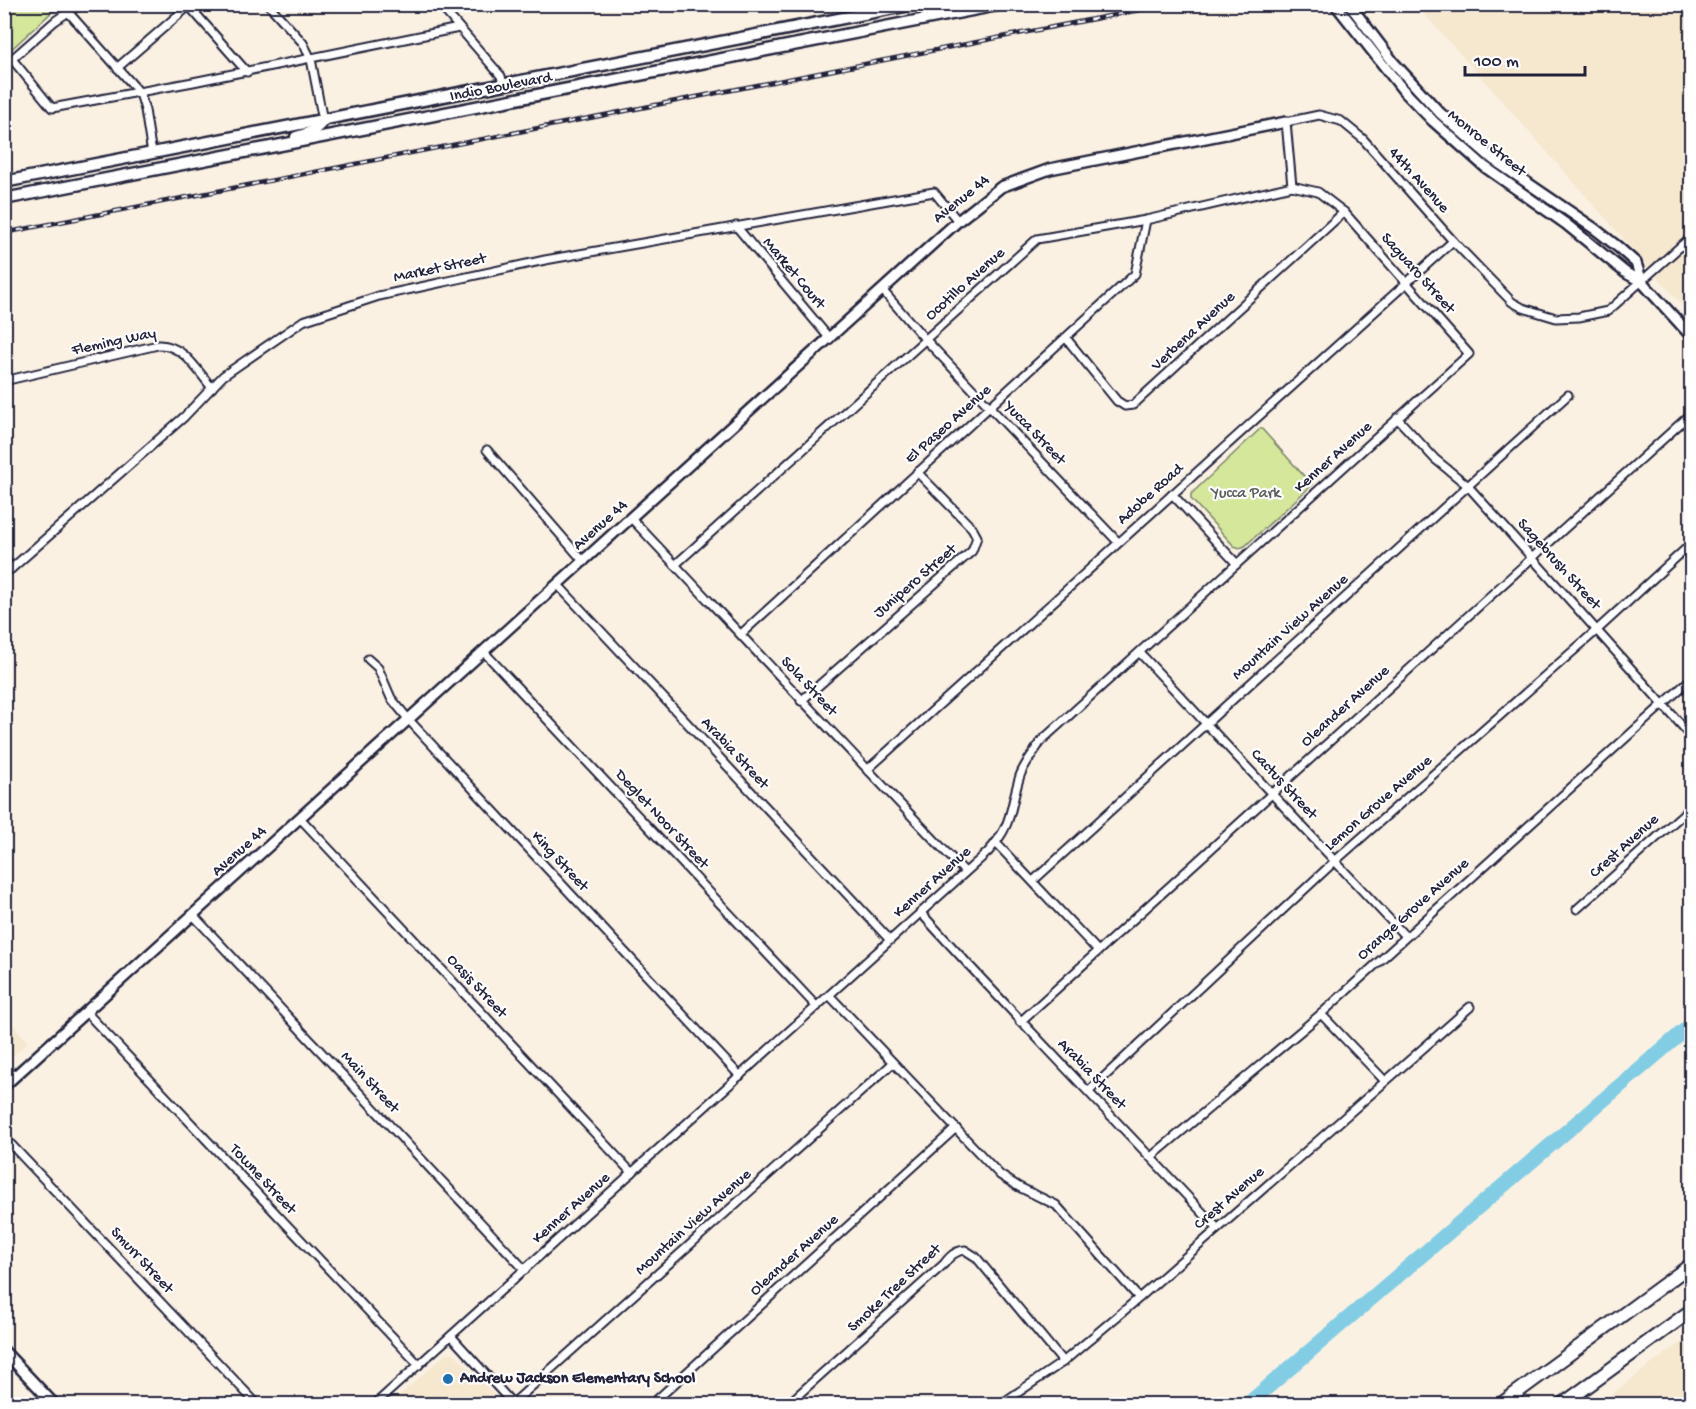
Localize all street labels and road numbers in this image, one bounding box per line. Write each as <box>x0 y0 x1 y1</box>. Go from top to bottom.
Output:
street label: Indio Boulevard <box>449 69 555 107</box>
street label: Monroe Street <box>1443 107 1530 182</box>
street label: 44th Avenue <box>1383 144 1453 218</box>
street label: Avenue 44 <box>930 171 994 228</box>
street label: Saguaro Street <box>1376 230 1459 319</box>
street label: Market Court <box>757 234 830 315</box>
street label: Ocotillo Avenue <box>922 244 1010 326</box>
street label: Market Street <box>392 250 489 288</box>
street label: Verbena Avenue <box>1147 288 1240 376</box>
street label: Fleming Way <box>69 325 158 361</box>
street label: El Paseo Avenue <box>902 381 997 469</box>
street label: Yucca Street <box>998 397 1070 471</box>
street label: Kenner Avenue <box>1291 418 1377 498</box>
street label: Adobe Road <box>1114 459 1189 530</box>
street label: Avenue 44 <box>570 496 633 555</box>
street label: Sagebrush Street <box>1512 515 1605 616</box>
street label: Junipero Street <box>871 540 962 623</box>
street label: Mountain View Avenue <box>1229 570 1354 685</box>
street label: Sola Street <box>776 653 841 722</box>
street label: Oleander Avenue <box>1298 662 1395 752</box>
street label: Arabia Street <box>696 714 773 795</box>
street label: Cactus Street <box>1246 746 1321 825</box>
street label: Lemon Grove Avenue <box>1321 752 1437 856</box>
street label: Deglet Noor Street <box>609 766 713 875</box>
street label: Crest Avenue <box>1586 810 1664 883</box>
street label: Avenue 44 <box>209 822 272 881</box>
street label: King Street <box>526 828 593 897</box>
street label: Kenner Avenue <box>890 843 976 923</box>
street label: Orange Grove Avenue <box>1354 854 1474 965</box>
street label: Oasis Street <box>442 951 511 1024</box>
street label: Arabia Street <box>1052 1036 1131 1115</box>
street label: Main Street <box>336 1048 403 1119</box>
street label: Towne Street <box>224 1140 300 1220</box>
street label: Crest Avenue <box>1191 1163 1270 1235</box>
street label: Mountain View Avenue <box>632 1165 757 1280</box>
street label: Kenner Avenue <box>529 1169 615 1249</box>
street label: Oleander Avenue <box>747 1211 844 1301</box>
street label: Smurr Street <box>105 1224 178 1299</box>
street label: Smoke Tree Street <box>844 1240 947 1337</box>

